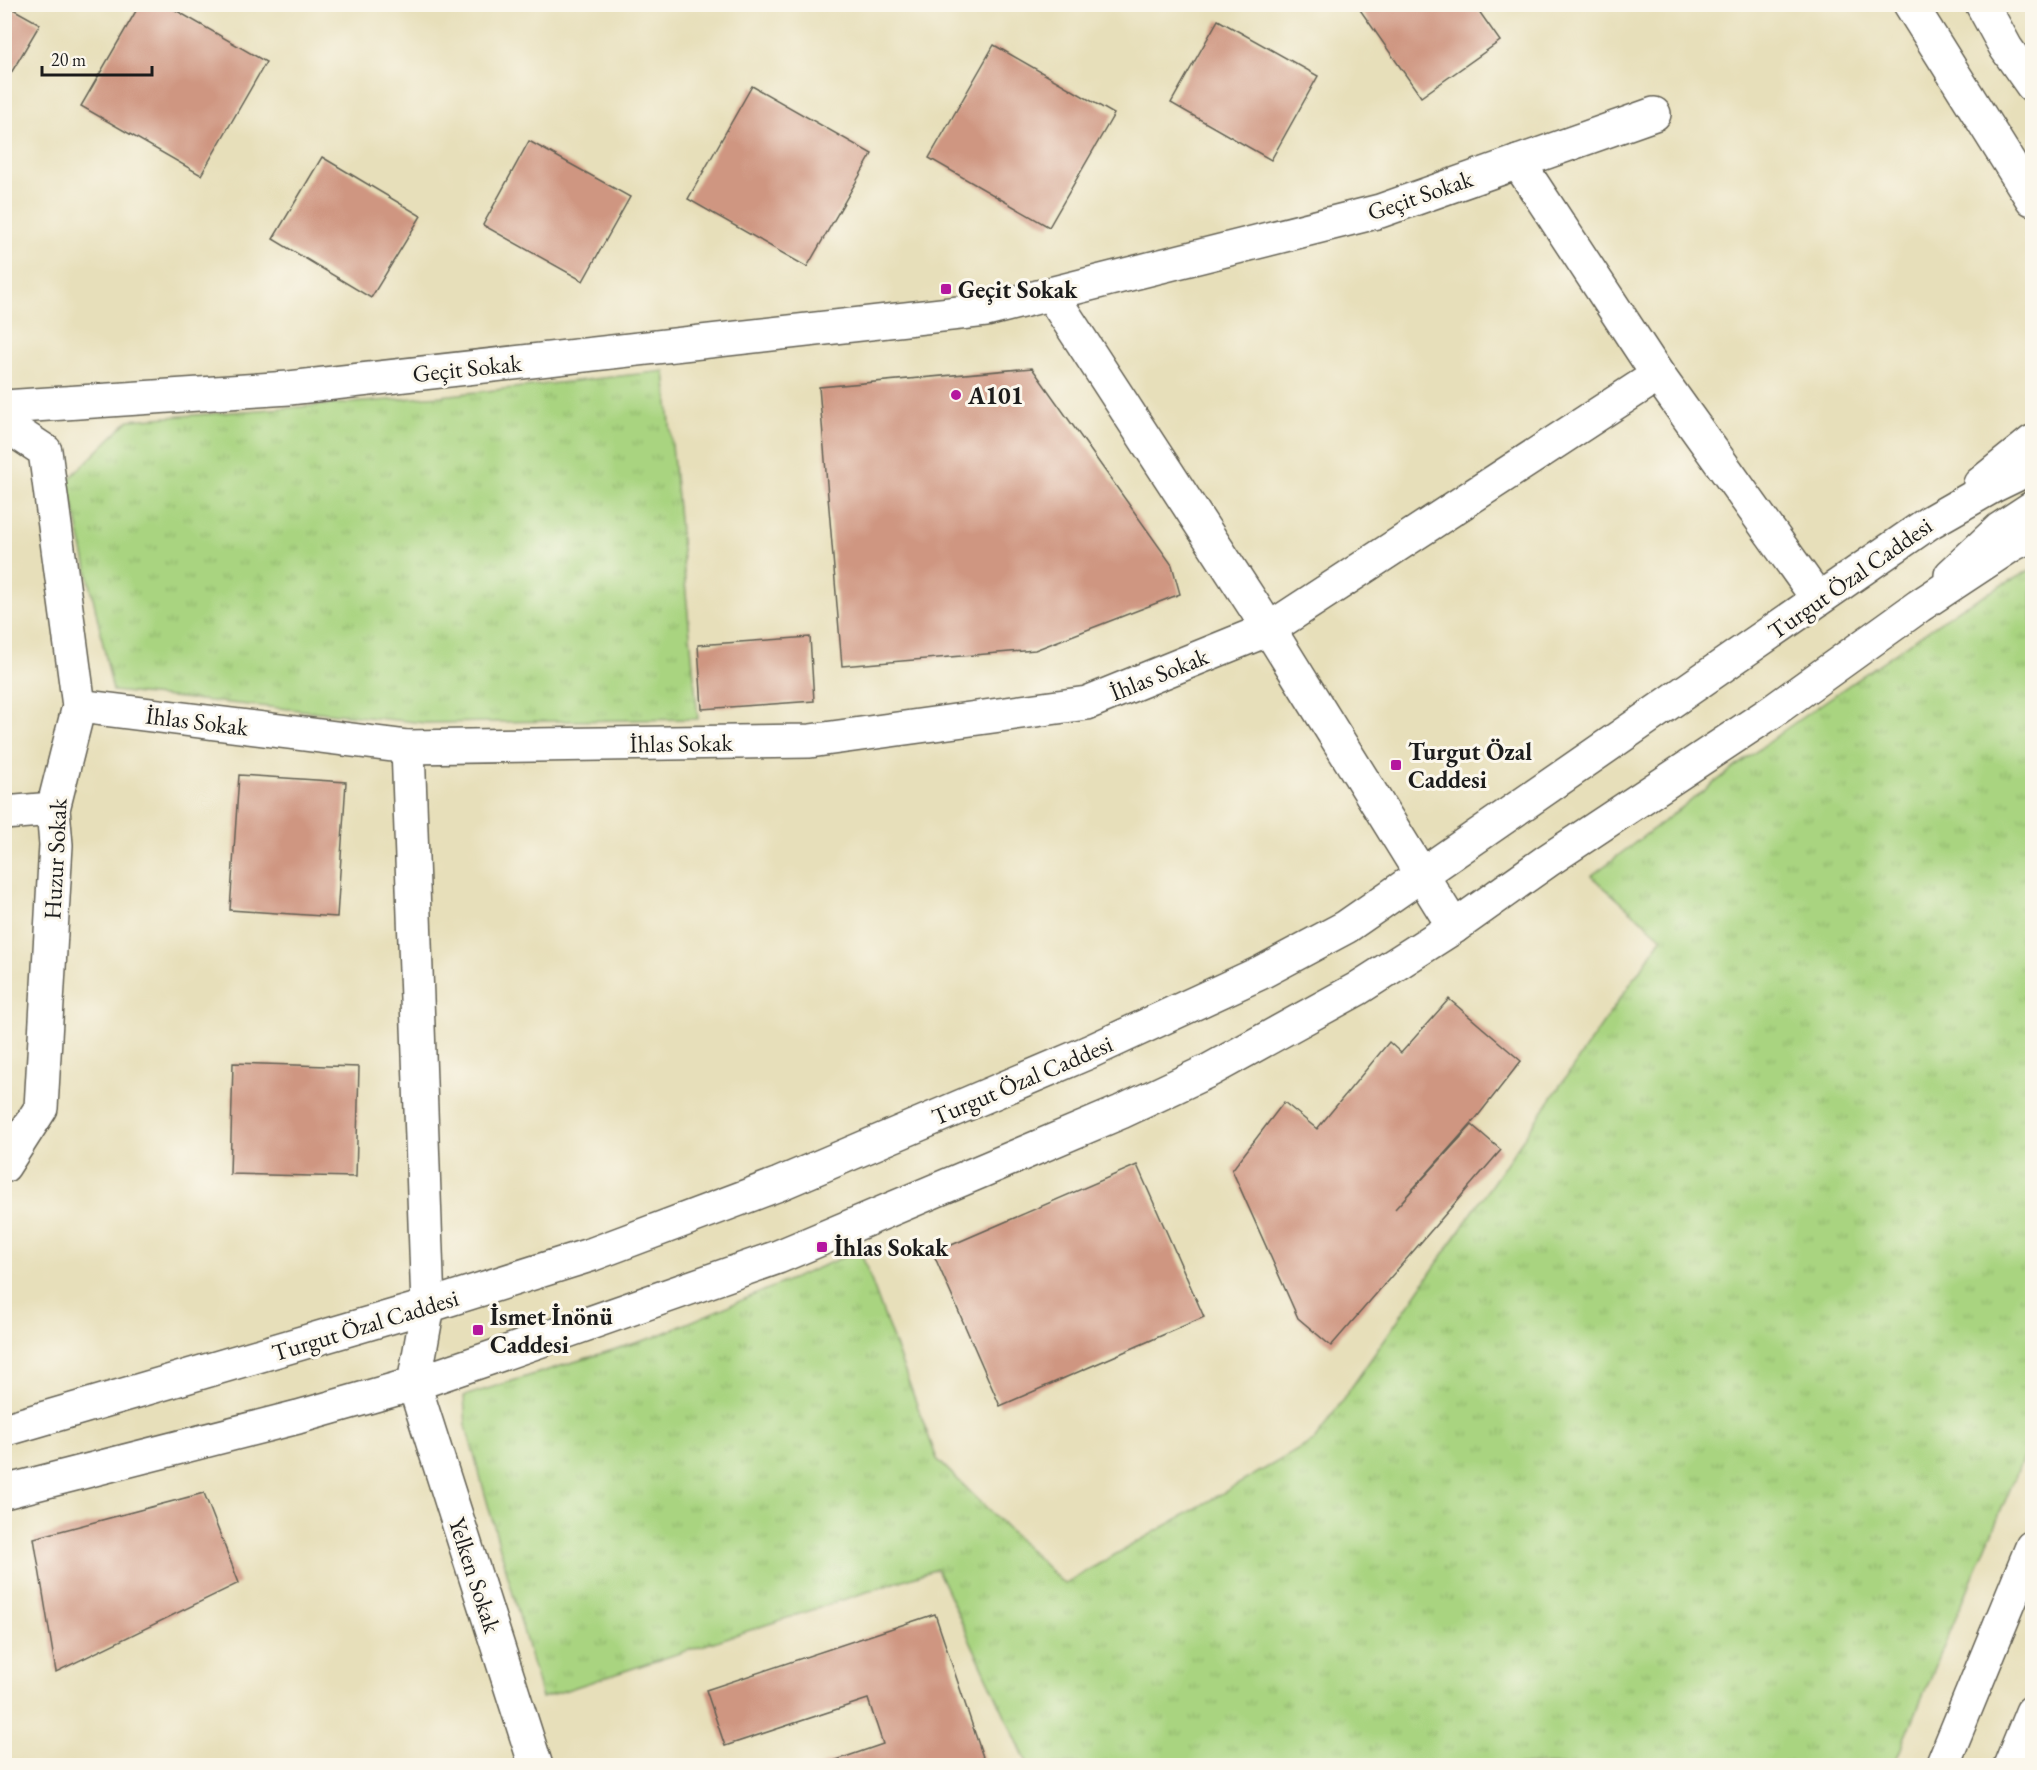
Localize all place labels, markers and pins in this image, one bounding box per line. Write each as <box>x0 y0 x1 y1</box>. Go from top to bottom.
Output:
place label: Geçit Sokak <box>958 274 1078 305</box>
marker: Geçit Sokak <box>939 282 953 296</box>
place label: A101 <box>967 380 1023 411</box>
marker: A101 <box>949 388 963 402</box>
place label: Turgut Özal Caddesi <box>1408 736 1532 795</box>
marker: Turgut Özal Caddesi <box>1389 758 1403 772</box>
place label: İhlas Sokak <box>834 1232 949 1263</box>
marker: İhlas Sokak <box>815 1240 829 1254</box>
place label: İsmet İnönü Caddesi <box>490 1301 613 1360</box>
marker: İsmet İnönü Caddesi <box>471 1323 485 1337</box>

